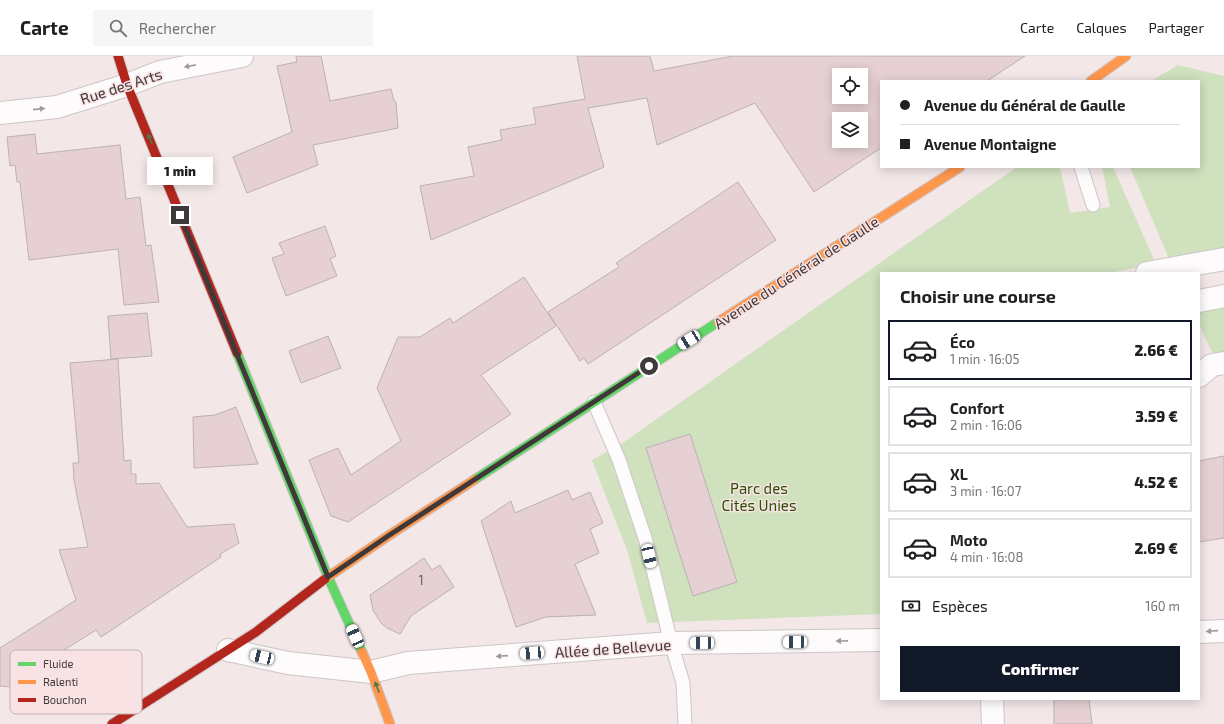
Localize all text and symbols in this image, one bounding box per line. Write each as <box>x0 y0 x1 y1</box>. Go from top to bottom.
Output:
search box <box>93 10 373 46</box>
text: Carte <box>20 16 69 39</box>
icon: search <box>107 17 129 39</box>
text: Rechercher <box>139 19 216 37</box>
text: Carte <box>1020 19 1054 36</box>
text: Calques <box>1076 19 1127 36</box>
text: Partager <box>1149 19 1204 36</box>
street label: Rue des Arts <box>78 64 164 108</box>
one-way arrow <box>184 64 196 70</box>
map controls <box>832 68 868 148</box>
button: locate <box>832 68 868 104</box>
text: Avenue du Général de Gaulle <box>924 96 1126 114</box>
one-way arrow <box>33 105 45 112</box>
button: layers <box>832 112 868 148</box>
one-way arrow <box>146 132 152 144</box>
text: Avenue Montaigne <box>924 135 1057 153</box>
callout: 1 min <box>147 157 213 185</box>
text: 1 min <box>164 163 196 179</box>
route end <box>171 206 189 224</box>
street label: Avenue du Général de Gaulle <box>710 212 882 332</box>
text: Choisir une course <box>900 285 1056 307</box>
car <box>676 329 702 351</box>
icon: car <box>902 332 938 368</box>
text: Éco <box>950 333 975 351</box>
text: 2.66 € <box>1135 341 1178 359</box>
text: 1 min · 16:05 <box>950 351 1020 367</box>
route start <box>640 357 658 375</box>
icon: car <box>902 398 938 434</box>
text: Confort <box>950 399 1004 417</box>
text: 3.59 € <box>1135 407 1178 425</box>
text: 2 min · 16:06 <box>950 417 1022 433</box>
icon: car <box>902 464 938 500</box>
text: XL <box>950 465 968 483</box>
text: 4.52 € <box>1134 473 1178 491</box>
park label: Parc des Cités Unies <box>721 479 797 514</box>
text: 3 min · 16:07 <box>950 483 1021 499</box>
icon: car <box>902 530 938 566</box>
text: Moto <box>950 531 988 549</box>
text: 2.69 € <box>1135 539 1178 557</box>
car <box>640 543 658 569</box>
text: 4 min · 16:08 <box>950 549 1023 565</box>
house number: 1 <box>418 572 424 588</box>
icon: cash <box>900 595 922 617</box>
text: Espèces <box>932 597 988 615</box>
text: 160 m <box>1145 598 1180 614</box>
car <box>345 623 365 649</box>
one-way arrow <box>1205 628 1218 635</box>
street label: Allée de Bellevue <box>554 635 672 661</box>
car <box>783 636 807 648</box>
car <box>690 637 714 649</box>
one-way arrow <box>835 638 848 644</box>
car <box>520 646 544 660</box>
button: Confirmer <box>900 646 1180 692</box>
car <box>249 648 275 666</box>
legend <box>10 650 142 714</box>
one-way arrow <box>496 652 509 659</box>
text: Fluide <box>43 657 73 670</box>
text: Ralenti <box>43 675 78 688</box>
one-way arrow <box>373 681 379 693</box>
text: Bouchon <box>43 693 87 706</box>

